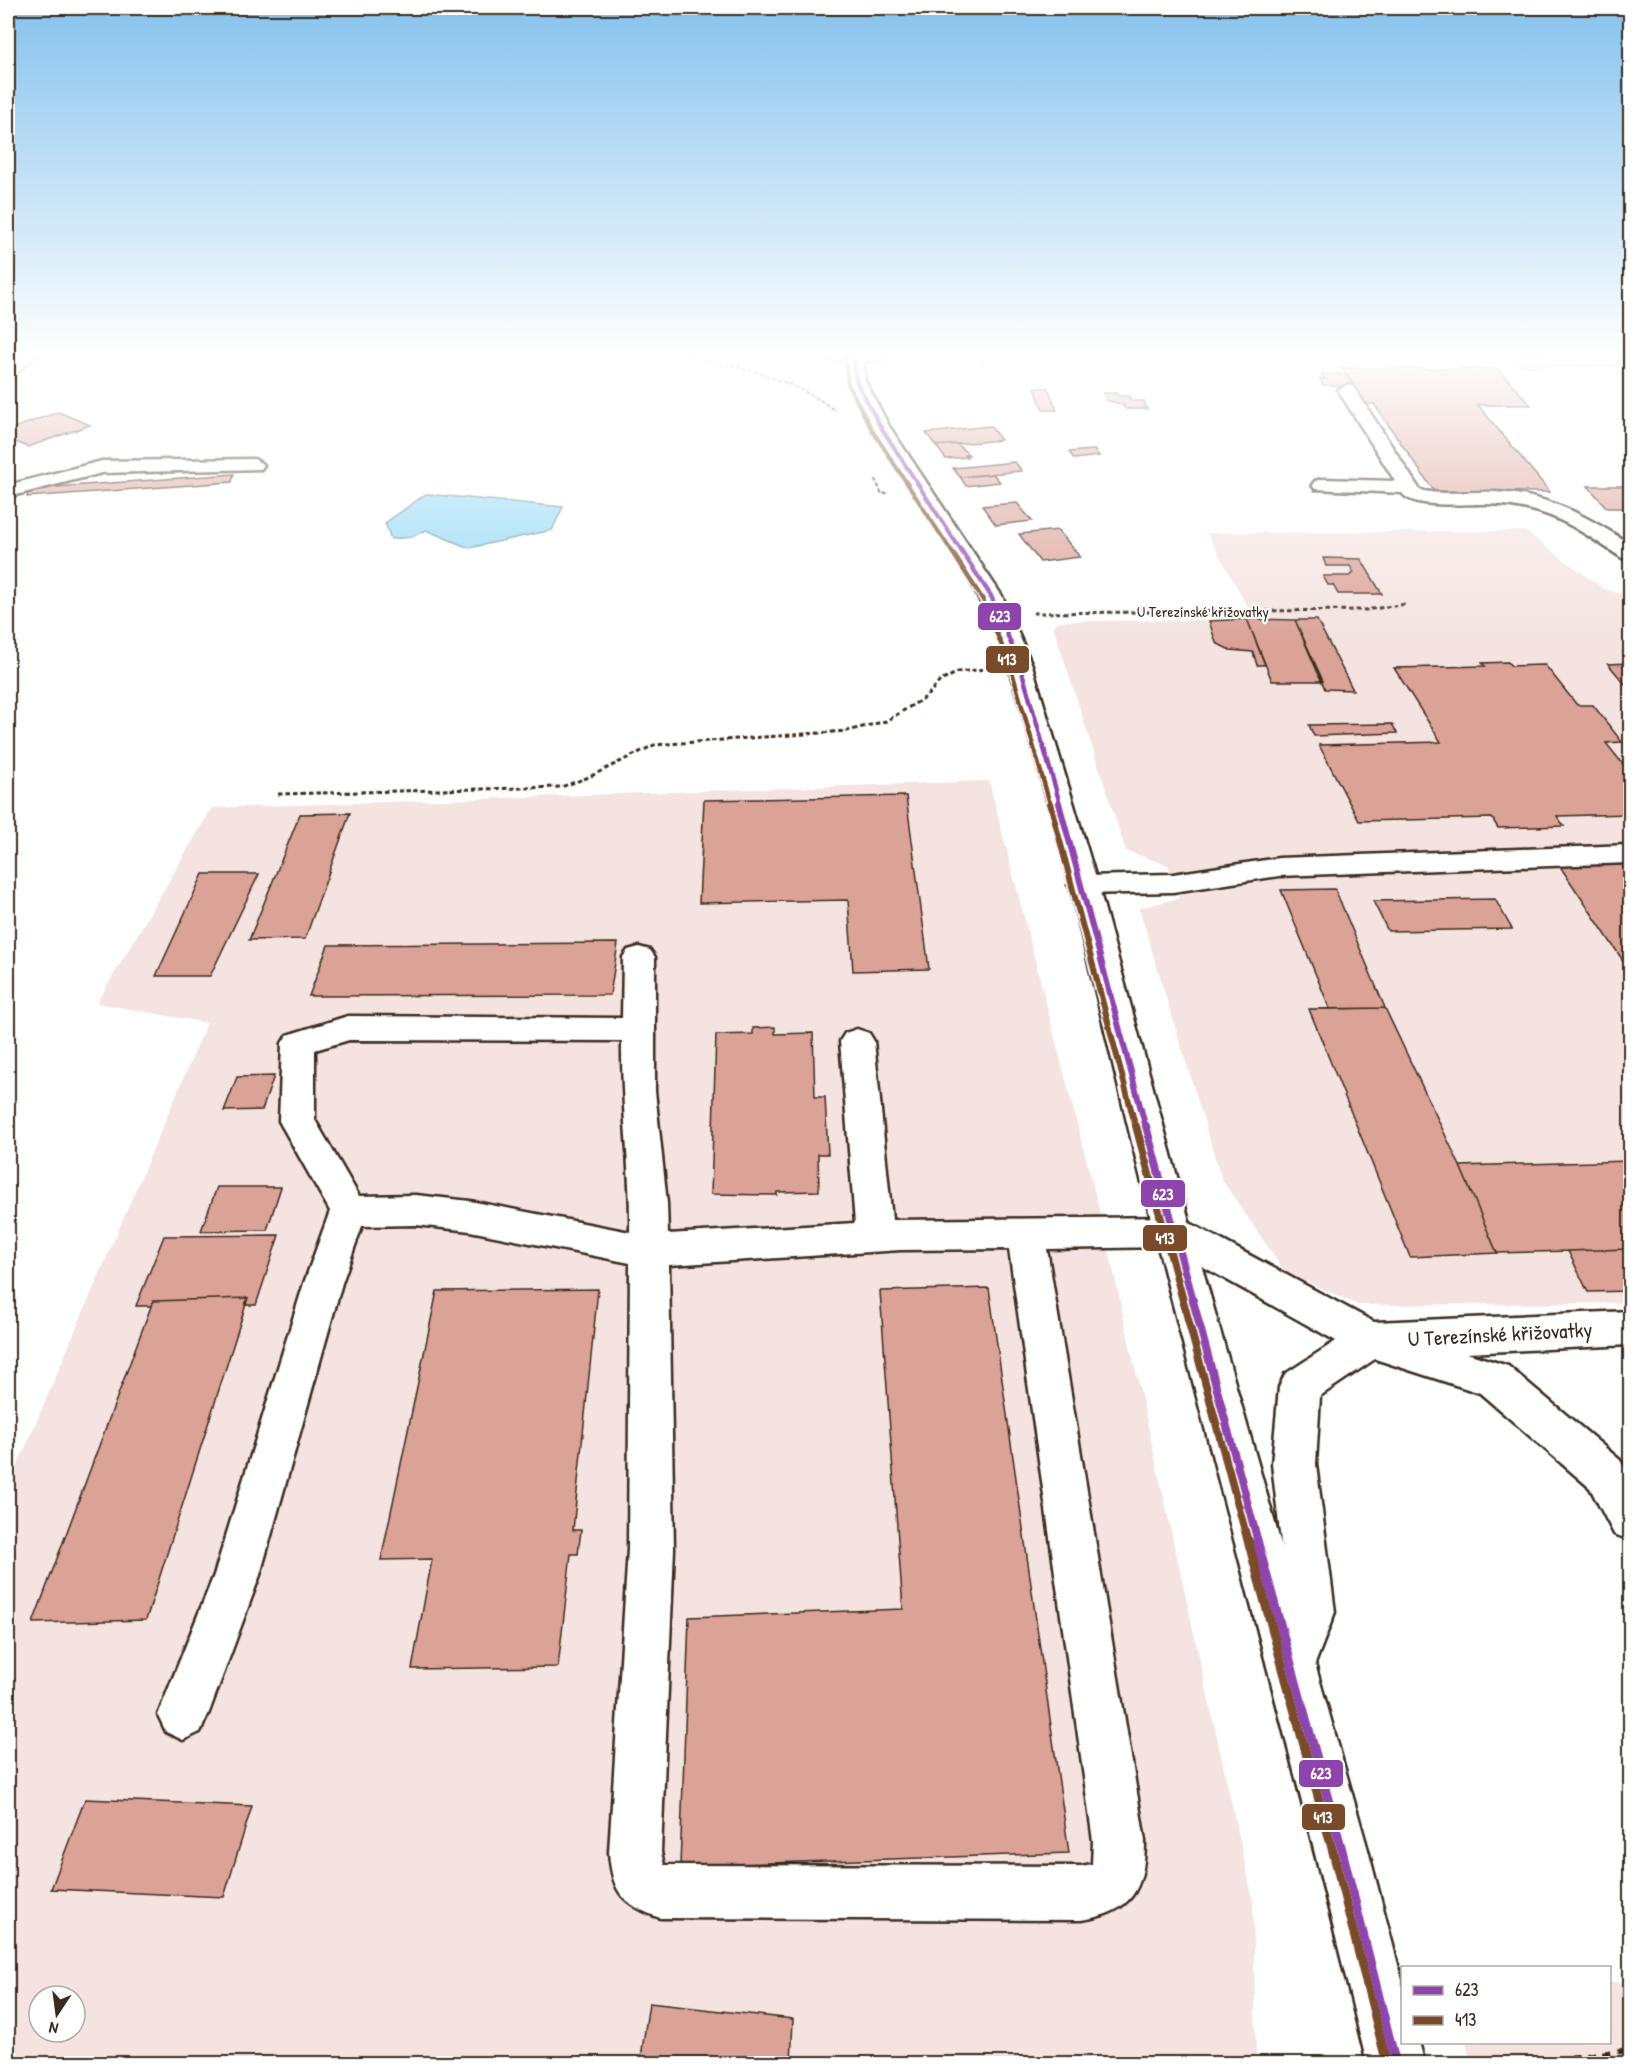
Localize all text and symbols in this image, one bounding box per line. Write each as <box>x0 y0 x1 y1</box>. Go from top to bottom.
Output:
street label: U Terezínské křižovatky <box>1137 601 1269 622</box>
line badge: 623 <box>977 602 1022 631</box>
text: 623 <box>989 605 1011 627</box>
line badge: 413 <box>985 645 1030 674</box>
text: 413 <box>998 648 1016 670</box>
line badge: 623 <box>1140 1179 1186 1208</box>
text: 623 <box>1152 1183 1174 1205</box>
line badge: 413 <box>1142 1224 1188 1252</box>
text: 413 <box>1156 1227 1174 1249</box>
street label: U Terezínské křižovatky <box>1407 1315 1593 1353</box>
line badge: 623 <box>1298 1759 1344 1788</box>
text: 623 <box>1310 1762 1332 1784</box>
line badge: 413 <box>1301 1803 1346 1831</box>
text: 413 <box>1314 1806 1332 1828</box>
legend <box>1401 1966 1611 2044</box>
text: 623 <box>1455 1977 1479 2002</box>
north arrow <box>27 1984 87 2044</box>
text: 413 <box>1455 2007 1476 2032</box>
text: N <box>47 2017 60 2040</box>

